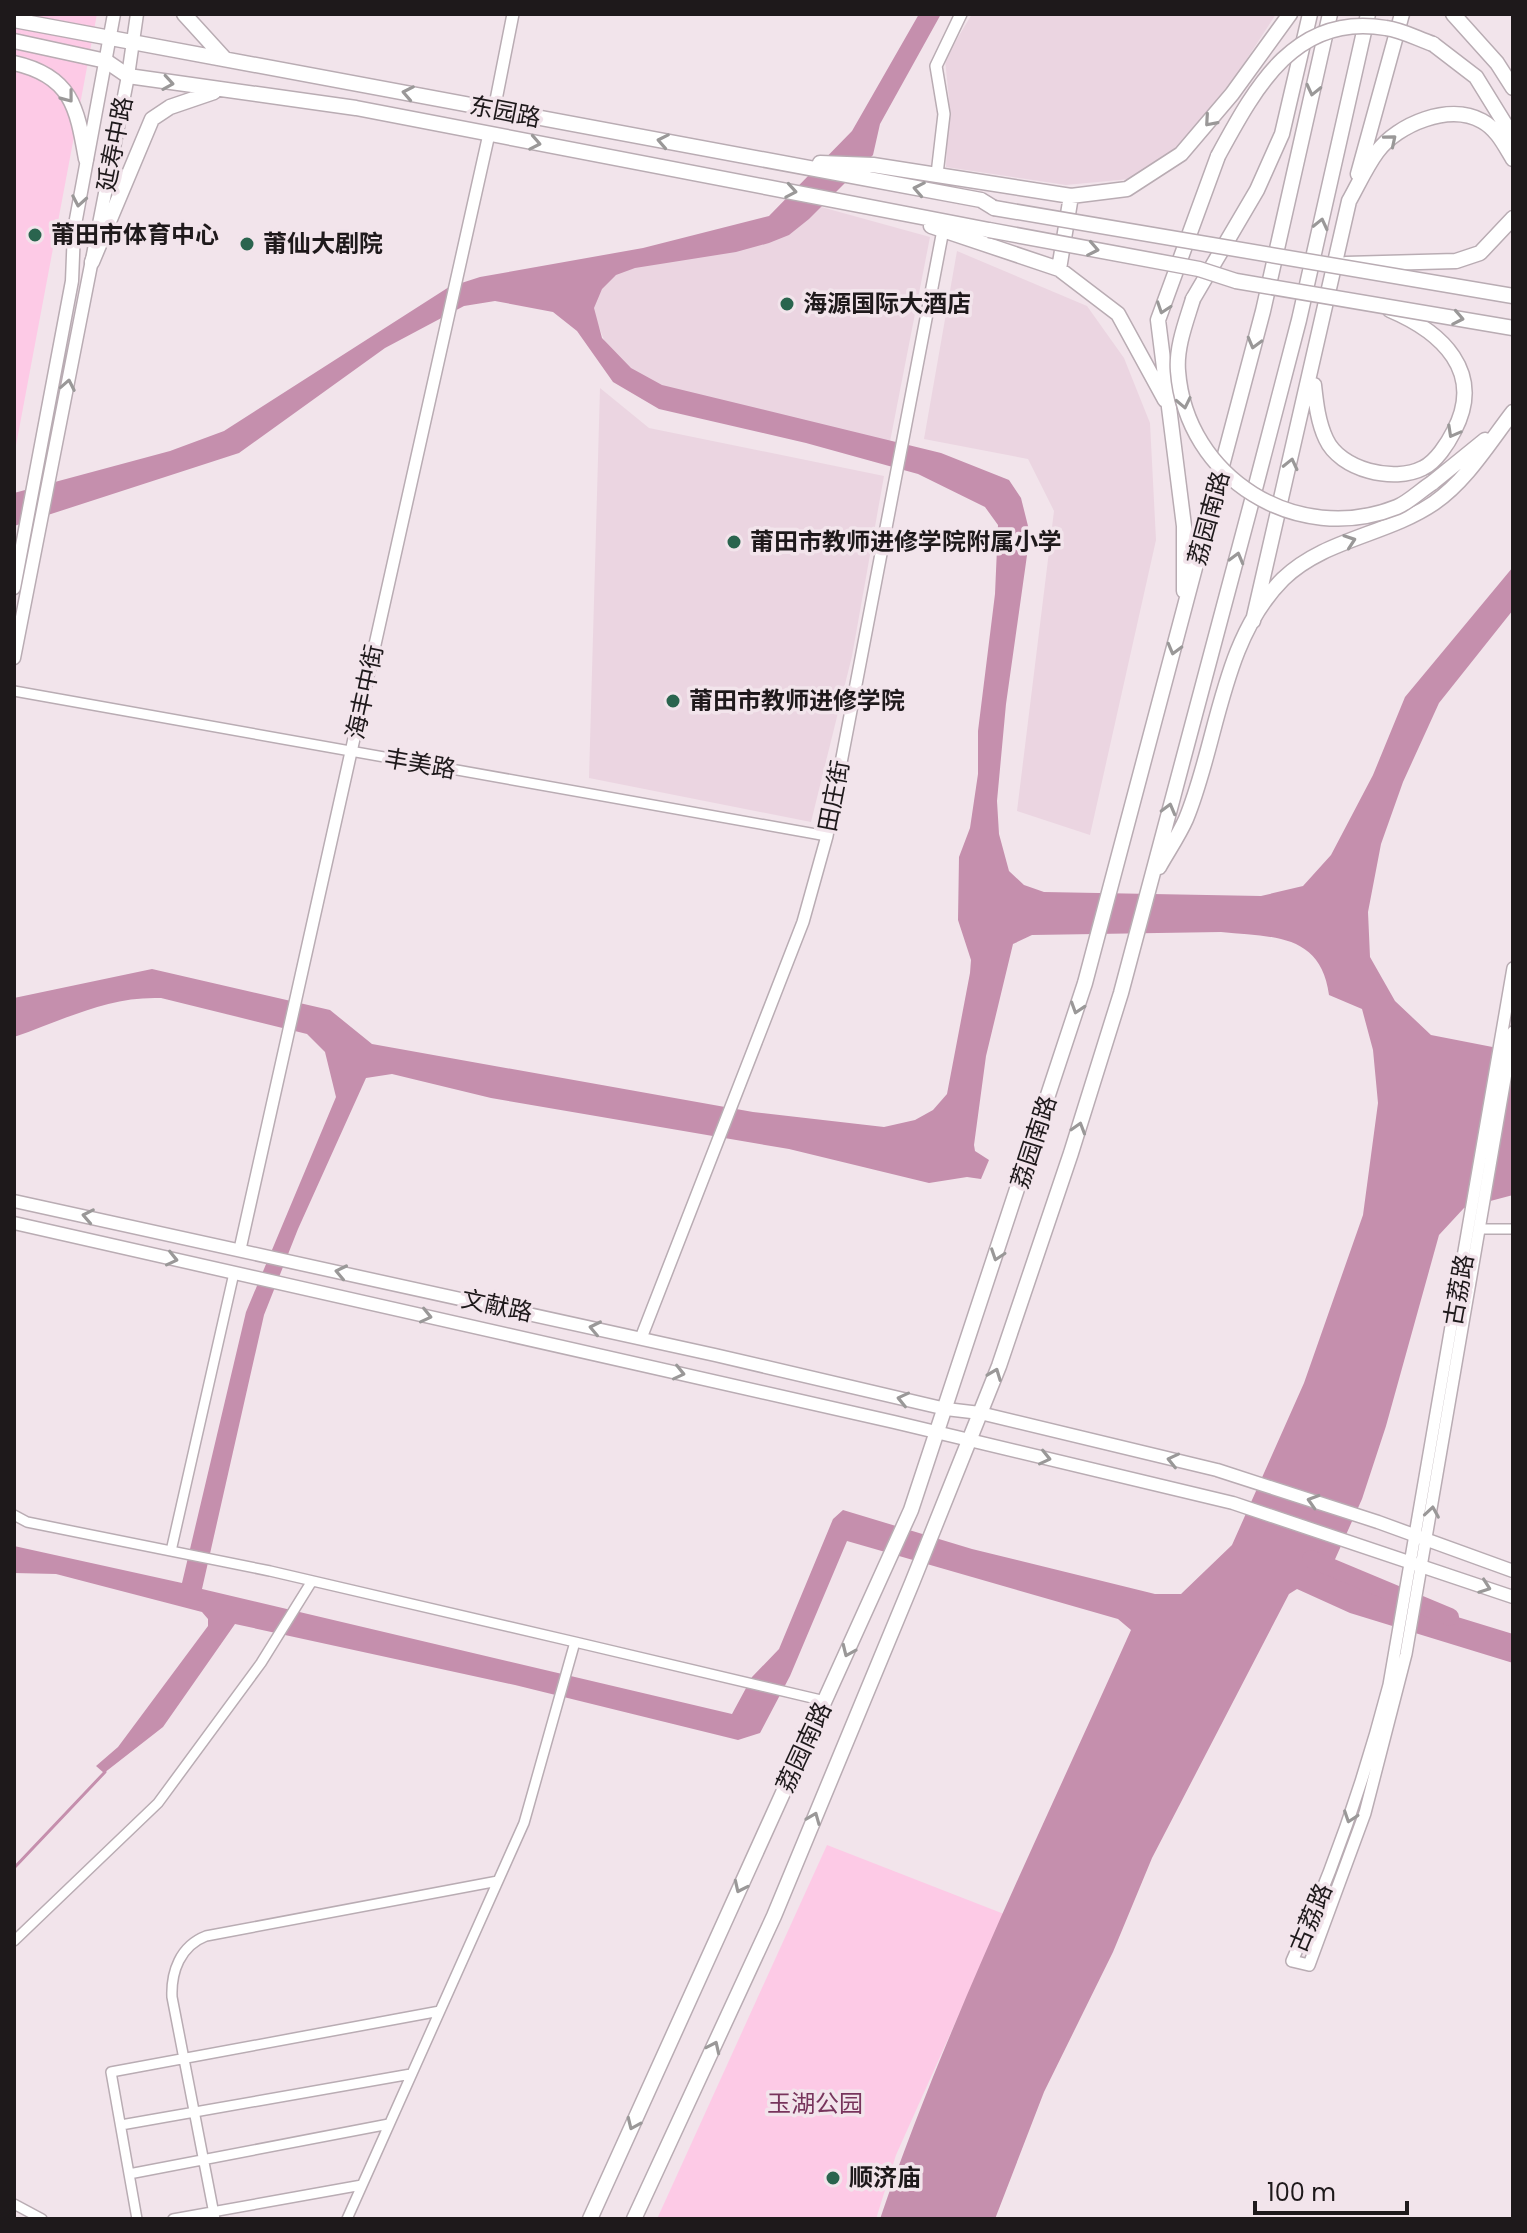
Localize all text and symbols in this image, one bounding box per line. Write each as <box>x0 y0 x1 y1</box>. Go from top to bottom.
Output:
one-way arrow <box>162 73 175 90</box>
one-way arrow <box>1305 83 1322 96</box>
one-way arrow <box>401 86 415 103</box>
one-way arrow <box>58 88 72 103</box>
street label: 东园路 <box>467 88 544 135</box>
street label: 延寿中路 <box>89 94 140 194</box>
one-way arrow <box>1205 112 1219 126</box>
one-way arrow <box>528 134 542 151</box>
one-way arrow <box>657 134 670 151</box>
one-way arrow <box>1381 135 1396 150</box>
one-way arrow <box>784 181 797 198</box>
one-way arrow <box>912 181 926 198</box>
one-way arrow <box>71 194 88 207</box>
place label: 莆田市体育中心 <box>51 218 219 251</box>
one-way arrow <box>1312 218 1329 232</box>
marker: 莆田市体育中心 <box>26 226 44 244</box>
place label: 莆仙大剧院 <box>263 227 383 260</box>
marker: 莆仙大剧院 <box>238 235 256 253</box>
one-way arrow <box>1087 240 1100 257</box>
place label: 海源国际大酒店 <box>803 287 971 320</box>
marker: 海源国际大酒店 <box>778 295 796 313</box>
one-way arrow <box>1156 300 1172 314</box>
one-way arrow <box>1451 309 1465 326</box>
one-way arrow <box>1247 336 1264 350</box>
one-way arrow <box>58 378 75 392</box>
one-way arrow <box>1175 395 1192 409</box>
one-way arrow <box>1448 424 1463 438</box>
one-way arrow <box>1281 457 1298 471</box>
street label: 荔园南路 <box>1180 467 1237 569</box>
place label: 莆田市教师进修学院附属小学 <box>750 525 1062 558</box>
marker: 莆田市教师进修学院附属小学 <box>725 533 743 551</box>
one-way arrow <box>1342 535 1356 551</box>
one-way arrow <box>1228 552 1244 566</box>
street label: 海丰中街 <box>338 642 391 742</box>
one-way arrow <box>1167 642 1183 656</box>
place label: 莆田市教师进修学院 <box>689 684 905 717</box>
marker: 莆田市教师进修学院 <box>664 692 682 710</box>
street label: 丰美路 <box>382 741 458 786</box>
street label: 田庄街 <box>810 757 857 834</box>
one-way arrow <box>1160 803 1177 817</box>
one-way arrow <box>1070 1000 1086 1014</box>
street label: 荔园南路 <box>1003 1091 1064 1193</box>
one-way arrow <box>1069 1121 1085 1135</box>
one-way arrow <box>81 1208 94 1225</box>
one-way arrow <box>991 1247 1007 1261</box>
one-way arrow <box>165 1250 178 1267</box>
street label: 古荔路 <box>1436 1252 1481 1328</box>
one-way arrow <box>335 1264 349 1281</box>
street label: 文献路 <box>458 1282 536 1329</box>
one-way arrow <box>418 1307 432 1324</box>
one-way arrow <box>589 1320 603 1337</box>
one-way arrow <box>672 1364 686 1381</box>
one-way arrow <box>985 1368 1002 1382</box>
one-way arrow <box>897 1392 911 1409</box>
one-way arrow <box>1037 1449 1051 1466</box>
one-way arrow <box>1167 1452 1181 1469</box>
one-way arrow <box>1307 1494 1321 1510</box>
one-way arrow <box>1423 1506 1440 1519</box>
one-way arrow <box>1477 1578 1491 1594</box>
one-way arrow <box>841 1642 857 1657</box>
street label: 荔园南路 <box>768 1696 839 1797</box>
one-way arrow <box>1343 1809 1360 1823</box>
one-way arrow <box>805 1812 821 1826</box>
street label: 古荔路 <box>1281 1878 1340 1957</box>
one-way arrow <box>734 1879 750 1893</box>
one-way arrow <box>704 2040 720 2055</box>
park label: 玉湖公园 <box>767 2087 863 2120</box>
one-way arrow <box>627 2116 643 2130</box>
place label: 顺济庙 <box>849 2161 921 2194</box>
scale bar <box>1255 2165 1407 2215</box>
marker: 顺济庙 <box>824 2169 842 2187</box>
text: 100 m <box>1267 2176 1336 2209</box>

